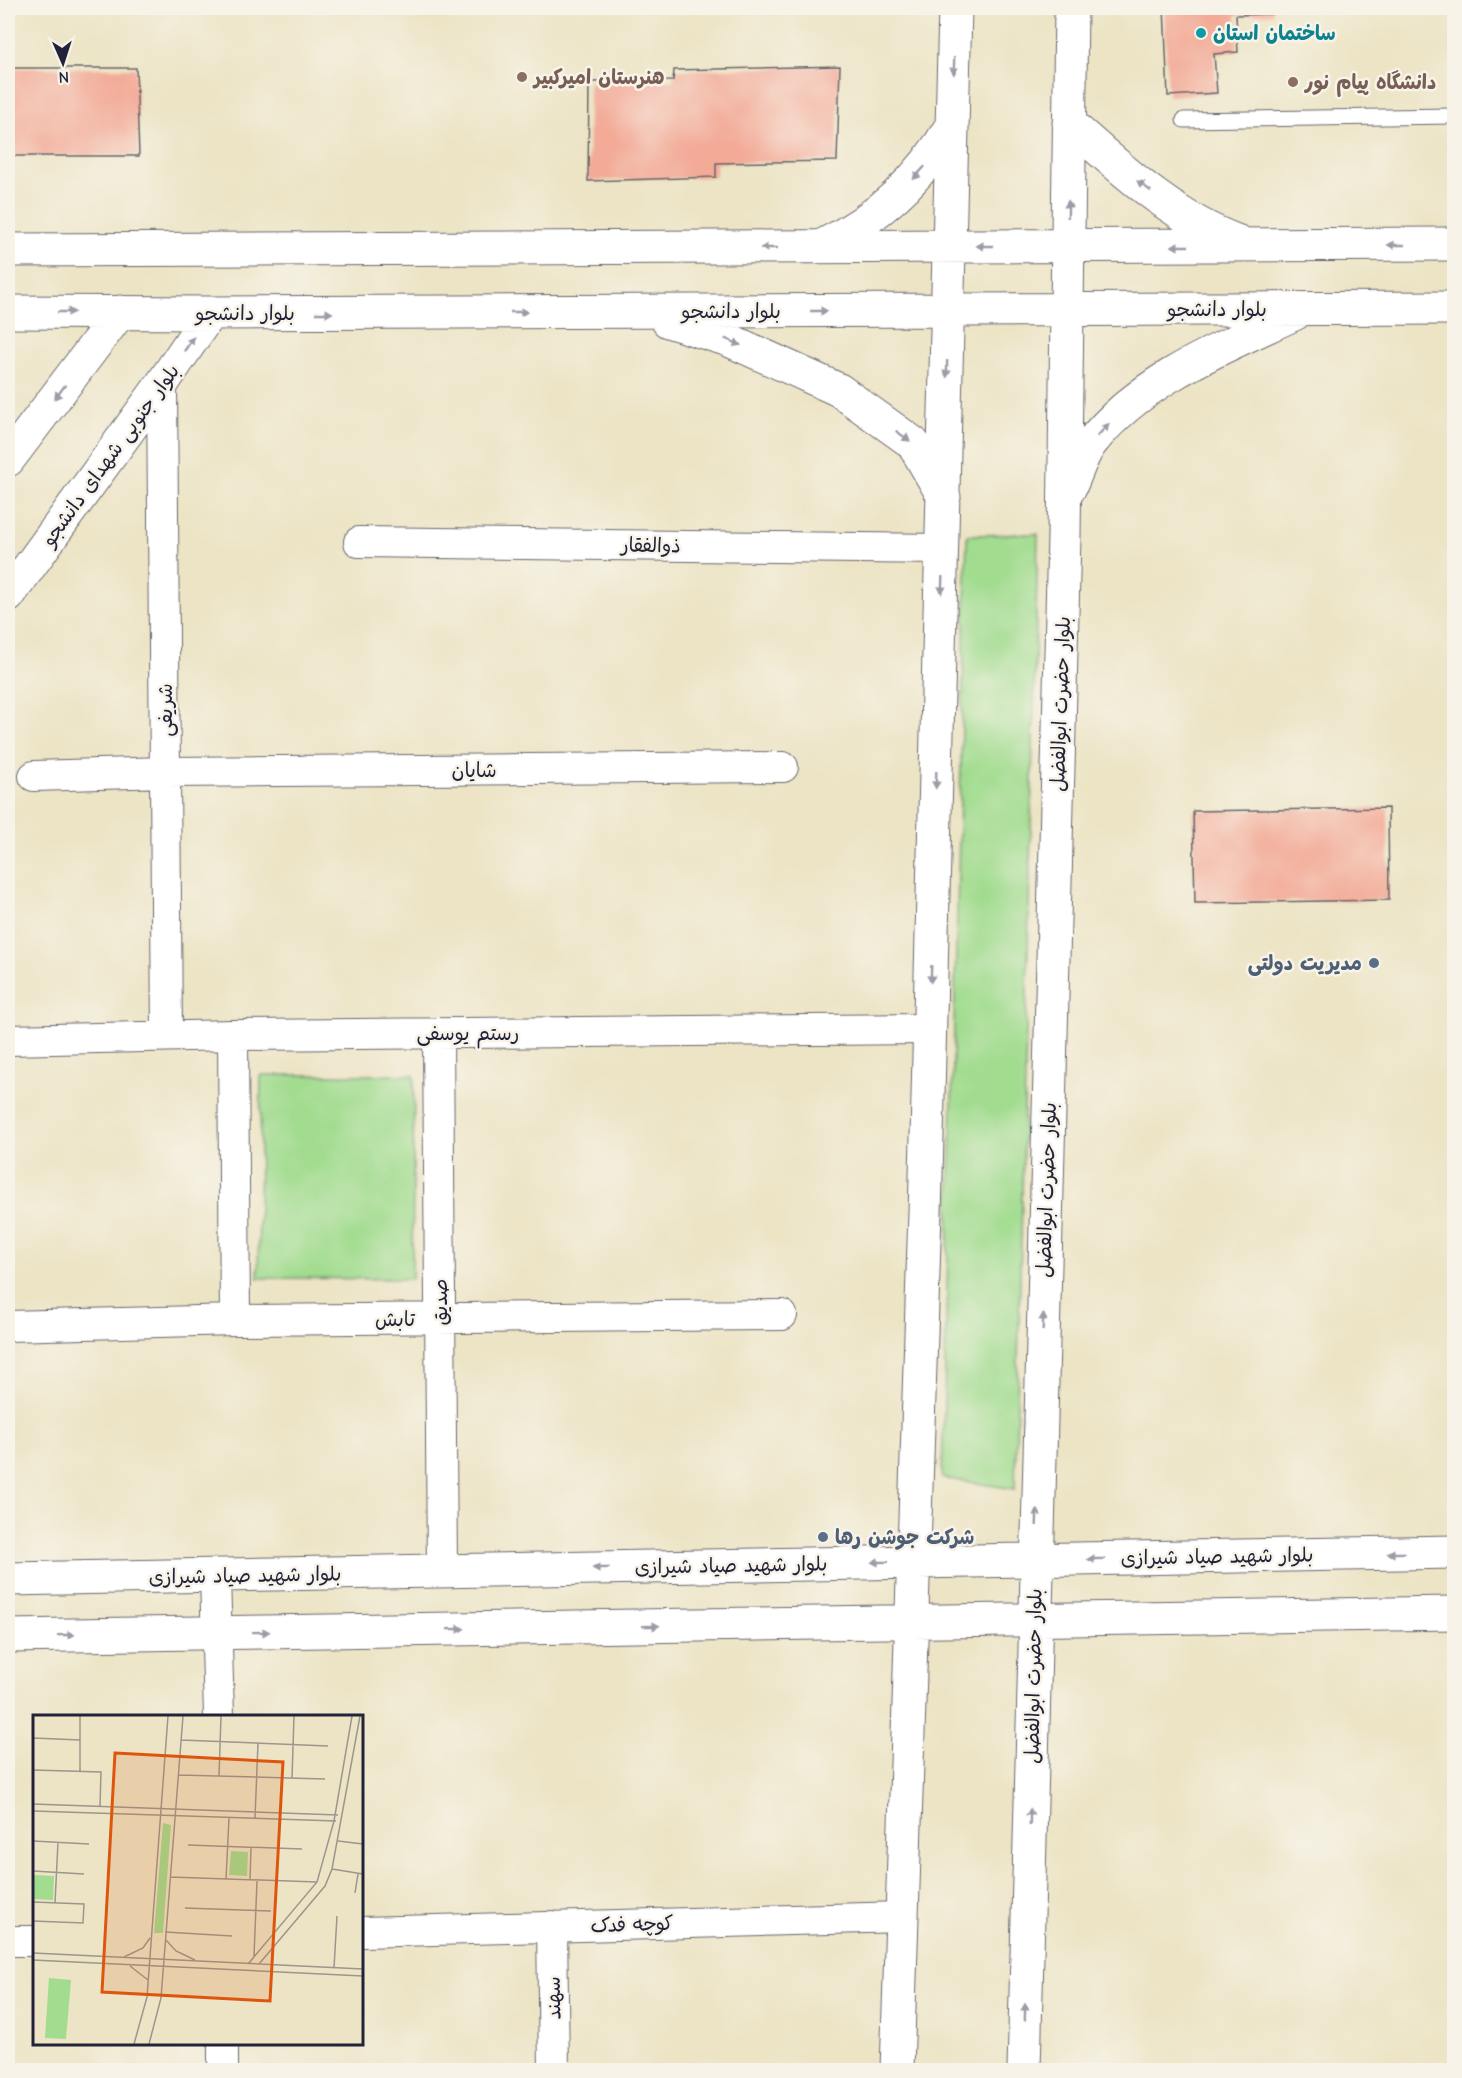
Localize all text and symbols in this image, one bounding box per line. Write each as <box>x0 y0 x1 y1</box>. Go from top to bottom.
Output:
place label: ساختمان استان <box>1213 22 1336 45</box>
marker: ساختمان استان <box>1194 26 1208 40</box>
north arrow <box>33 33 93 93</box>
one-way arrow <box>949 56 958 75</box>
place label: هنرستان امیرکبیر <box>532 66 664 90</box>
text: N <box>58 68 69 86</box>
marker: هنرستان امیرکبیر <box>515 70 529 84</box>
place label: دانشگاه پیام نور <box>1304 70 1436 97</box>
marker: دانشگاه پیام نور <box>1286 75 1300 89</box>
one-way arrow <box>912 165 926 180</box>
one-way arrow <box>1137 180 1153 192</box>
one-way arrow <box>1063 200 1073 219</box>
one-way arrow <box>1387 240 1406 250</box>
one-way arrow <box>976 241 995 251</box>
one-way arrow <box>1171 241 1190 251</box>
one-way arrow <box>760 243 779 253</box>
street label: بلوار دانشجو <box>1166 298 1267 322</box>
street label: بلوار دانشجو <box>680 300 781 324</box>
street label: بلوار دانشجو <box>194 302 295 326</box>
one-way arrow <box>809 306 828 316</box>
one-way arrow <box>56 307 75 317</box>
one-way arrow <box>509 307 528 317</box>
one-way arrow <box>314 308 333 318</box>
one-way arrow <box>183 336 194 352</box>
one-way arrow <box>725 337 743 347</box>
one-way arrow <box>942 359 952 378</box>
street label: بلوار جنوبی شهدای دانشجو <box>36 360 186 553</box>
one-way arrow <box>54 384 66 399</box>
one-way arrow <box>1096 423 1109 438</box>
one-way arrow <box>895 430 911 442</box>
street label: ذوالفقار <box>619 533 681 558</box>
one-way arrow <box>937 575 947 594</box>
street label: بلوار حضرت ابوالفضل <box>1046 616 1075 792</box>
street label: شریفی <box>154 683 178 737</box>
street label: شایان <box>451 759 497 782</box>
one-way arrow <box>932 770 941 789</box>
place label: مدیریت دولتی <box>1248 952 1362 976</box>
marker: مدیریت دولتی <box>1367 956 1381 970</box>
one-way arrow <box>926 965 935 984</box>
street label: رستم یوسفی <box>417 1022 519 1049</box>
street label: بلوار حضرت ابوالفضل <box>1032 1102 1061 1278</box>
street label: صدیق <box>429 1279 452 1325</box>
street label: تابش <box>375 1308 415 1331</box>
one-way arrow <box>1038 1313 1048 1332</box>
one-way arrow <box>1033 1508 1042 1527</box>
place label: شرکت جوشن رها <box>835 1526 974 1550</box>
marker: شرکت جوشن رها <box>816 1530 830 1544</box>
street label: بلوار شهید صیاد شیرازی <box>1120 1543 1314 1570</box>
one-way arrow <box>1387 1548 1406 1558</box>
street label: بلوار شهید صیاد شیرازی <box>634 1552 828 1579</box>
one-way arrow <box>1087 1554 1106 1564</box>
one-way arrow <box>871 1558 890 1567</box>
street label: بلوار شهید صیاد شیرازی <box>148 1562 342 1589</box>
one-way arrow <box>592 1563 611 1572</box>
street label: بلوار حضرت ابوالفضل <box>1020 1588 1047 1764</box>
one-way arrow <box>641 1621 660 1631</box>
one-way arrow <box>446 1624 465 1634</box>
one-way arrow <box>251 1627 270 1637</box>
one-way arrow <box>56 1630 75 1640</box>
inset map <box>33 1715 363 2045</box>
one-way arrow <box>1025 1808 1035 1827</box>
street label: کوچه فدک <box>590 1912 674 1938</box>
street label: سهند <box>542 1976 565 2020</box>
one-way arrow <box>1020 2003 1030 2022</box>

